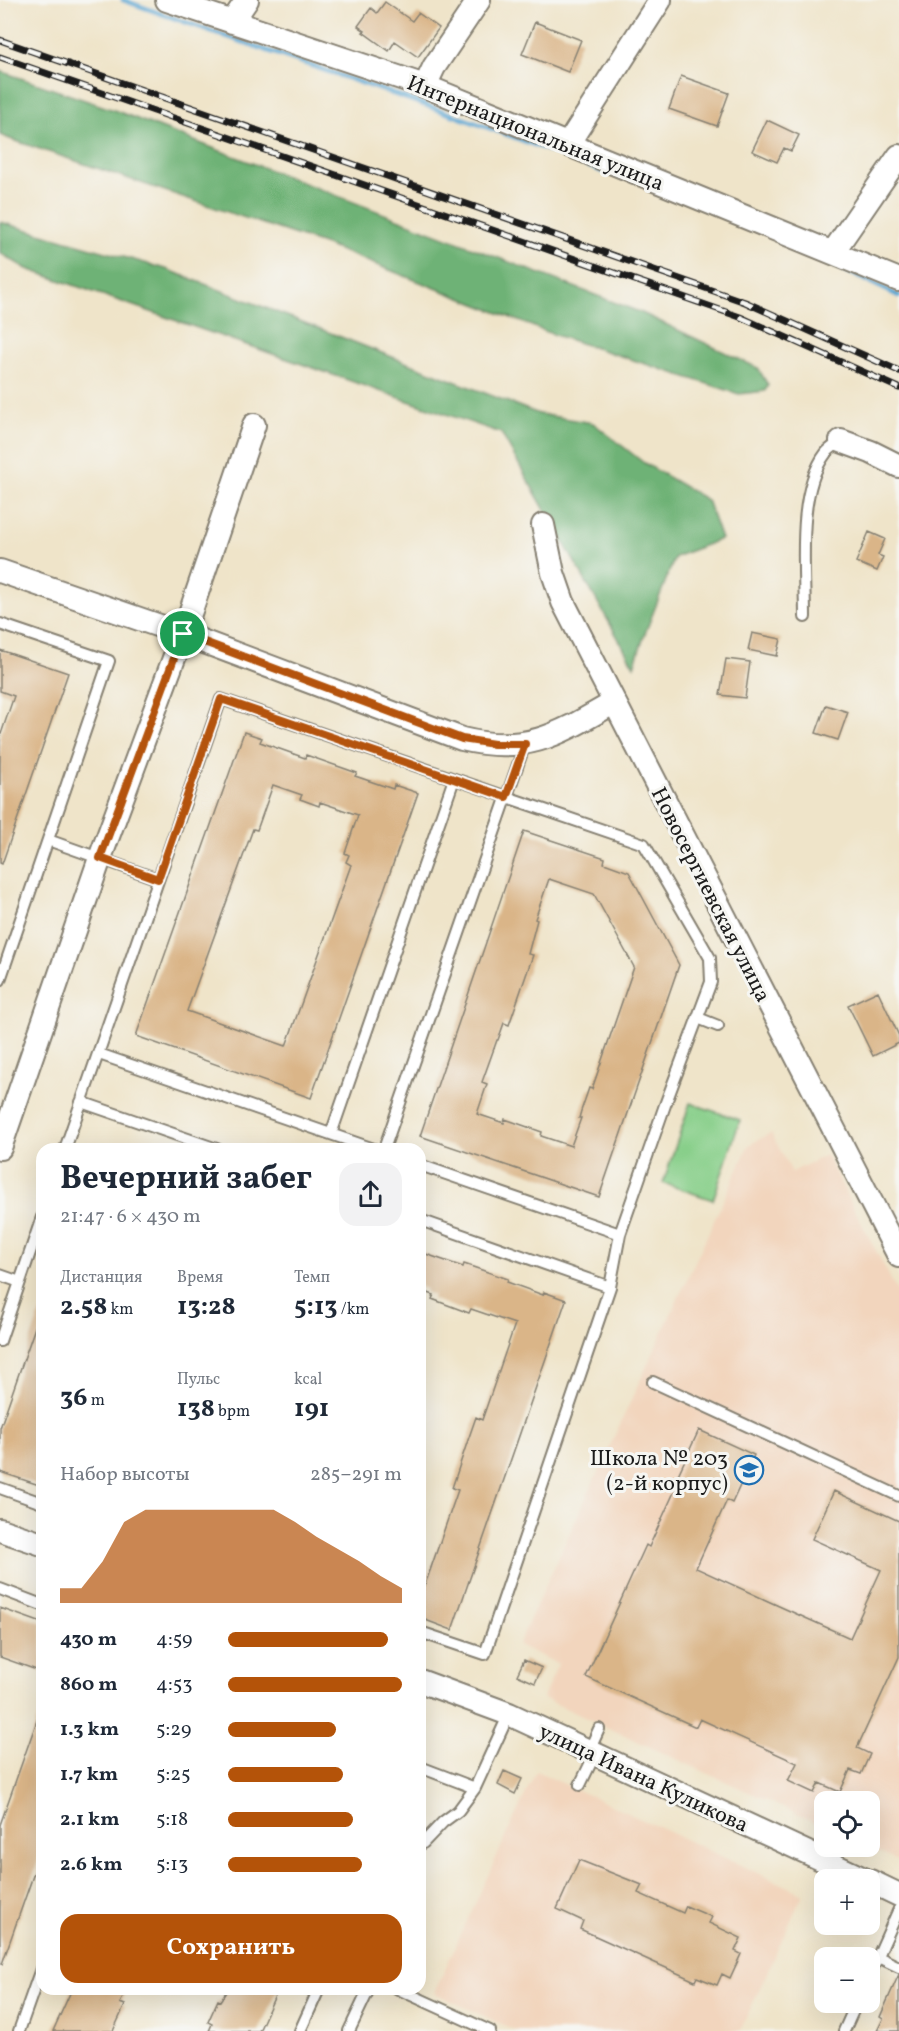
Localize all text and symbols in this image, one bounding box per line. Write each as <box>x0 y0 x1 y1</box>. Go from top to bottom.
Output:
street label: Интернациональная улица <box>402 68 668 200</box>
pin <box>157 608 208 659</box>
icon: arrive <box>166 617 199 650</box>
street label: Новосергиевская улица <box>642 782 778 1008</box>
text: Вечерний забег <box>60 1157 312 1203</box>
button: share <box>339 1163 402 1226</box>
text: 21:47 · 6 × 430 m <box>60 1203 201 1231</box>
text: Дистанция <box>60 1267 142 1289</box>
text: Время <box>177 1267 223 1289</box>
text: Темп <box>294 1267 330 1289</box>
text: 2.58 <box>60 1289 107 1325</box>
text: 13:28 <box>177 1289 236 1325</box>
text: 5:13 <box>294 1289 338 1325</box>
text: km <box>107 1299 133 1321</box>
text: /km <box>338 1299 370 1321</box>
text: Пульс <box>177 1369 220 1391</box>
text: kcal <box>294 1369 322 1391</box>
text: 36 <box>60 1380 88 1416</box>
text: m <box>88 1390 105 1412</box>
text: 138 <box>177 1391 215 1427</box>
text: 191 <box>294 1391 329 1427</box>
text: bpm <box>215 1401 250 1423</box>
place label: Школа № 203 (2-й корпус) <box>590 1444 728 1500</box>
school or university icon: Школа № 203 (2-й корпус) <box>733 1454 765 1486</box>
text: Набор высоты <box>60 1461 190 1489</box>
text: 285–291 m <box>310 1461 402 1489</box>
text: 430 m <box>60 1626 117 1654</box>
text: 4:59 <box>156 1626 192 1654</box>
text: 860 m <box>60 1671 118 1699</box>
text: 4:53 <box>156 1671 193 1699</box>
text: 1.3 km <box>60 1716 119 1744</box>
text: 5:29 <box>156 1716 191 1744</box>
street label: улица Ивана Куликова <box>533 1717 753 1842</box>
text: 1.7 km <box>60 1761 118 1789</box>
text: 5:25 <box>156 1761 191 1789</box>
map controls <box>814 1791 880 2013</box>
button: locate <box>814 1791 880 1857</box>
text: 2.1 km <box>60 1806 120 1834</box>
text: 5:18 <box>156 1806 188 1834</box>
text: 2.6 km <box>60 1851 123 1879</box>
text: 5:13 <box>156 1851 188 1879</box>
button: + <box>814 1869 880 1935</box>
button: Сохранить <box>60 1914 402 1983</box>
button: − <box>814 1947 880 2013</box>

